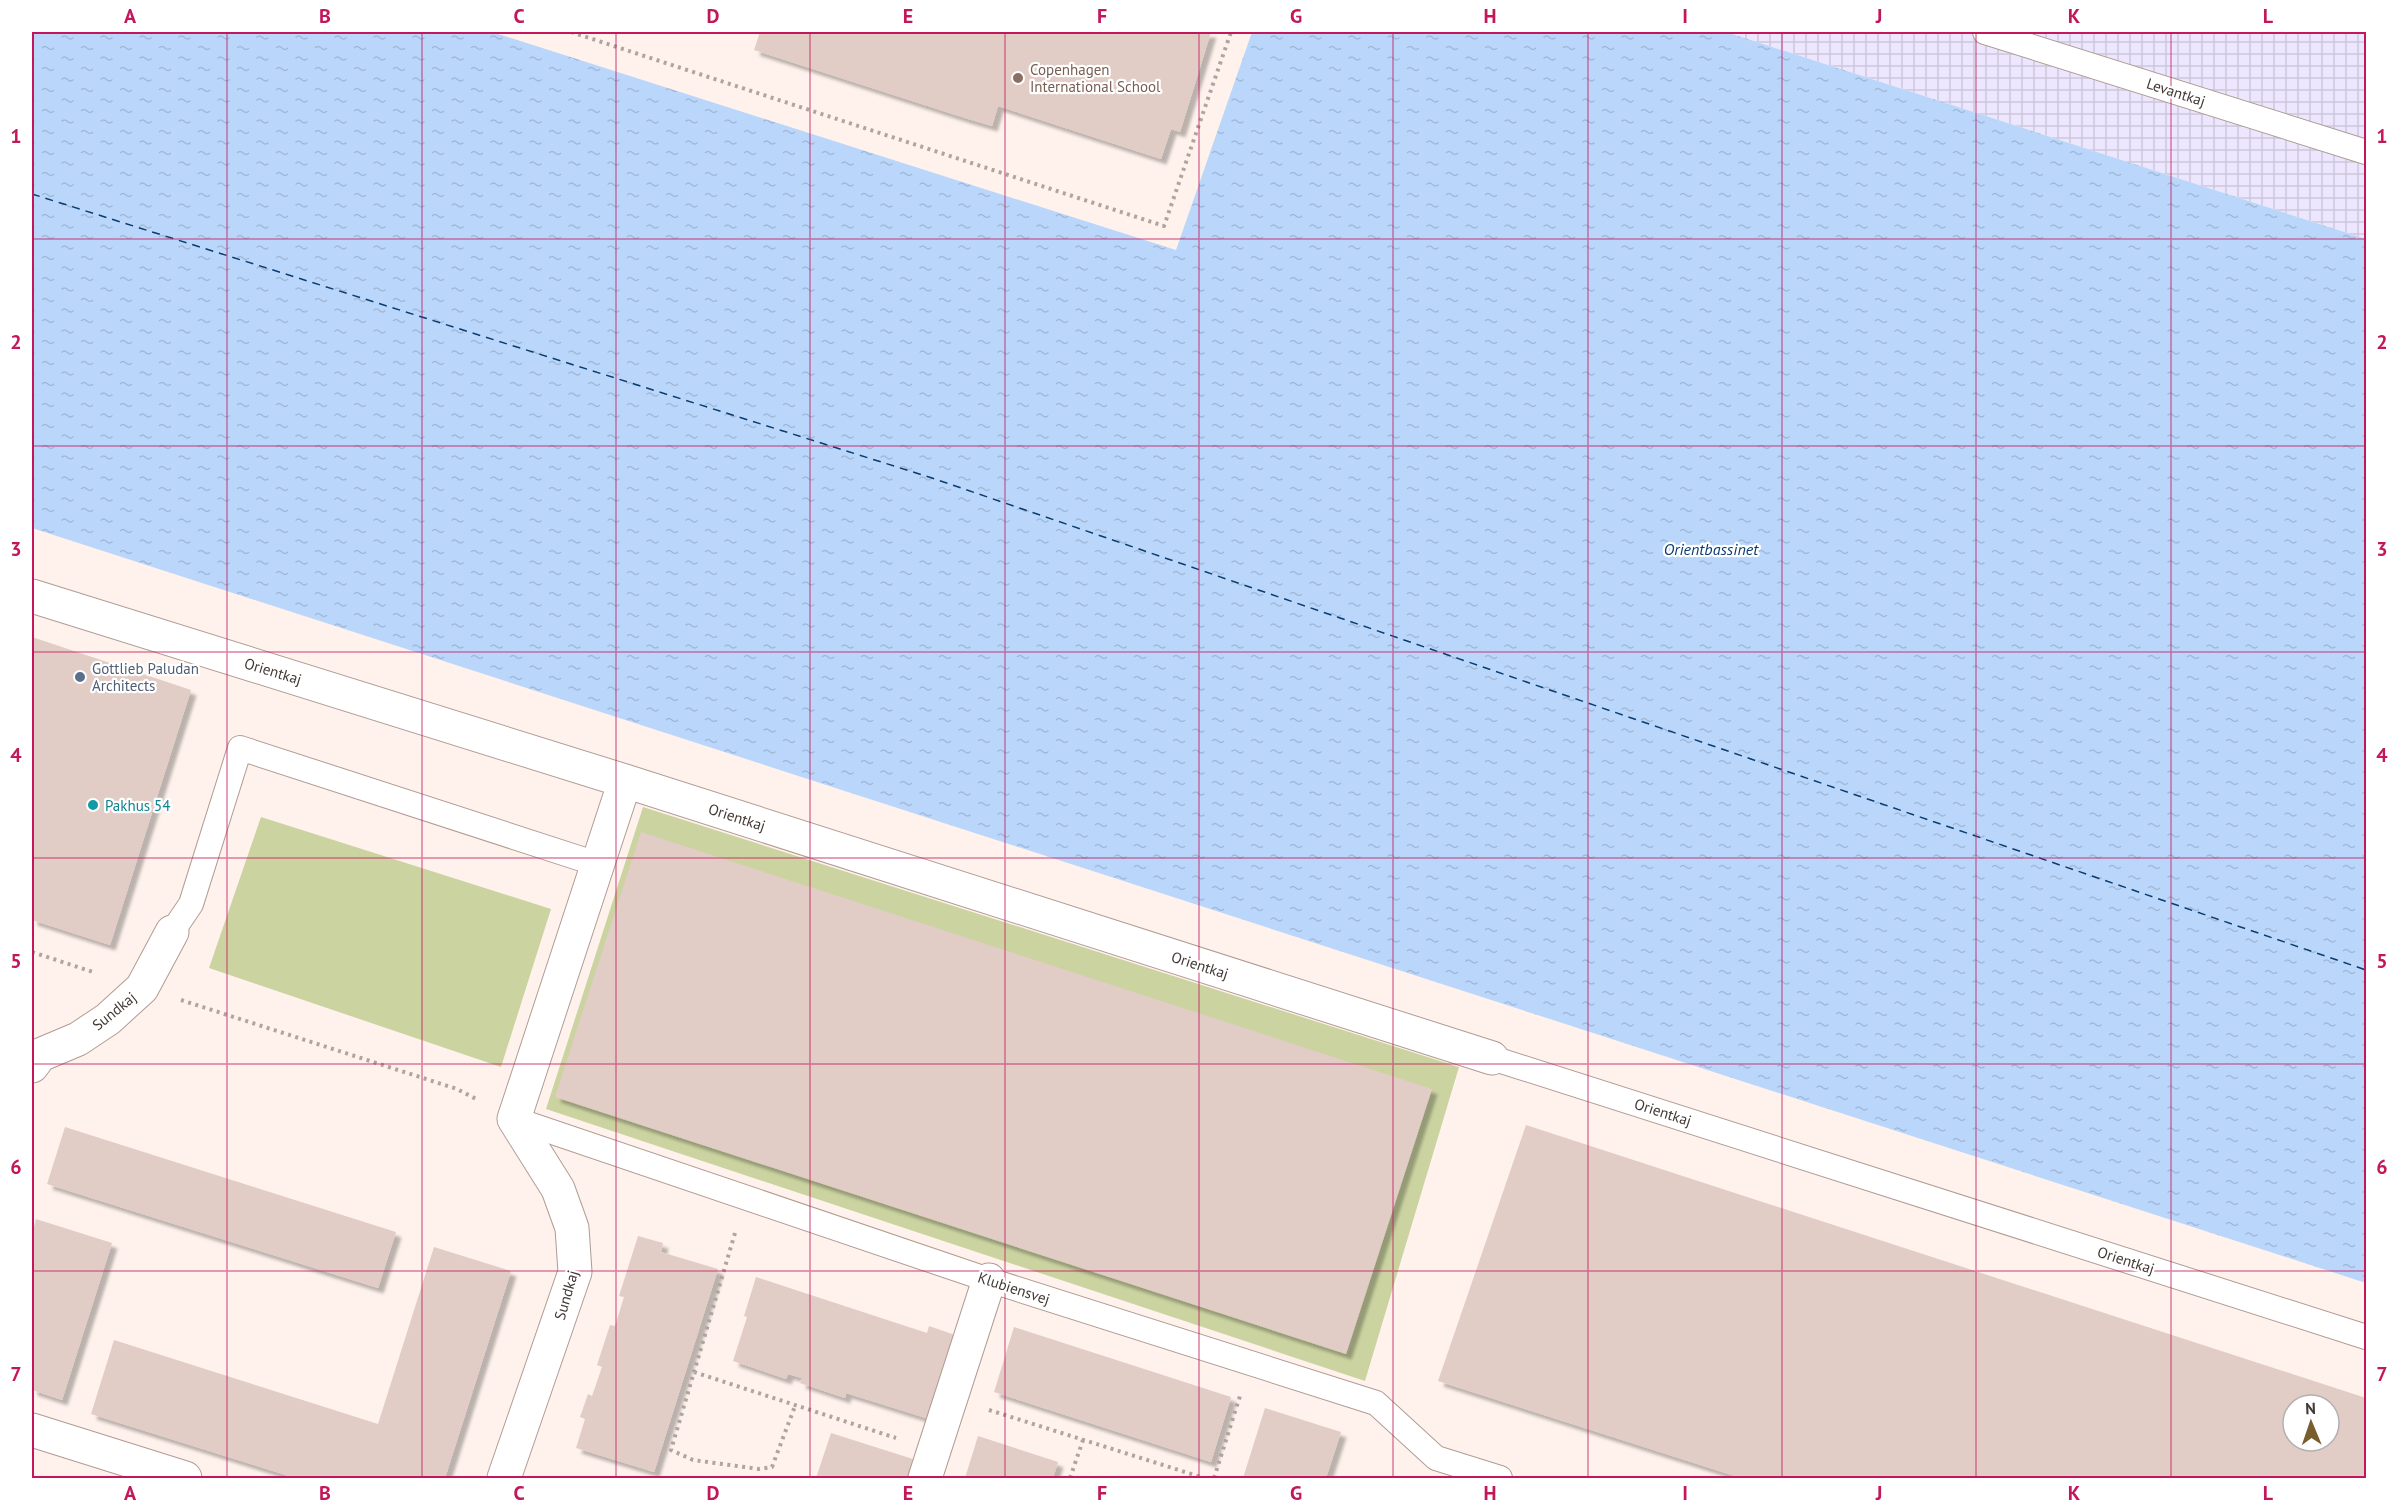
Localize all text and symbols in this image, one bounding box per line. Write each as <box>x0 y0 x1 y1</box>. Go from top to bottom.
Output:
text: A <box>124 3 137 29</box>
text: B <box>319 3 331 29</box>
text: C <box>513 3 525 29</box>
text: D <box>707 3 720 29</box>
text: E <box>903 3 913 29</box>
text: F <box>1097 3 1107 29</box>
text: G <box>1290 3 1302 29</box>
text: H <box>1483 3 1497 29</box>
text: I <box>1682 3 1688 29</box>
text: J <box>1875 3 1882 29</box>
text: K <box>2068 3 2081 29</box>
text: L <box>2263 3 2274 29</box>
place label: Copenhagen International School <box>1030 60 1161 96</box>
marker: Copenhagen International School <box>1011 71 1025 85</box>
street label: Levantkaj <box>2144 74 2208 110</box>
text: 1 <box>10 123 22 149</box>
text: 1 <box>2376 123 2388 149</box>
text: 2 <box>10 329 22 355</box>
text: 2 <box>2376 329 2388 355</box>
text: 3 <box>10 536 22 562</box>
text: 3 <box>2376 536 2388 562</box>
water label: Orientbassinet <box>1664 539 1759 559</box>
street label: Orientkaj <box>242 653 304 689</box>
place label: Gottlieb Paludan Architects <box>92 659 199 695</box>
marker: Gottlieb Paludan Architects <box>73 670 87 684</box>
text: 4 <box>10 742 22 768</box>
text: 4 <box>2376 742 2388 768</box>
place label: Pakhus 54 <box>105 796 170 815</box>
marker: Pakhus 54 <box>86 798 100 812</box>
street label: Orientkaj <box>706 799 768 835</box>
street label: Orientkaj <box>1169 947 1231 983</box>
text: 5 <box>10 948 22 974</box>
text: 5 <box>2376 948 2388 974</box>
street label: Sundkaj <box>88 988 140 1034</box>
street label: Orientkaj <box>1632 1094 1694 1130</box>
text: 6 <box>10 1154 22 1180</box>
text: 6 <box>2376 1154 2388 1180</box>
street label: Orientkaj <box>2095 1242 2157 1278</box>
street label: Klubiensvej <box>976 1267 1052 1309</box>
street label: Sundkaj <box>550 1268 582 1322</box>
text: 7 <box>10 1361 22 1387</box>
text: 7 <box>2376 1361 2388 1387</box>
north arrow <box>2281 1393 2341 1453</box>
text: N <box>2305 1398 2316 1418</box>
text: A <box>124 1480 137 1506</box>
text: B <box>319 1480 331 1506</box>
text: C <box>513 1480 525 1506</box>
text: D <box>707 1480 720 1506</box>
text: E <box>903 1480 913 1506</box>
text: F <box>1097 1480 1107 1506</box>
text: G <box>1290 1480 1302 1506</box>
text: H <box>1483 1480 1497 1506</box>
text: I <box>1682 1480 1688 1506</box>
text: J <box>1875 1480 1882 1506</box>
text: K <box>2068 1480 2081 1506</box>
text: L <box>2263 1480 2274 1506</box>

